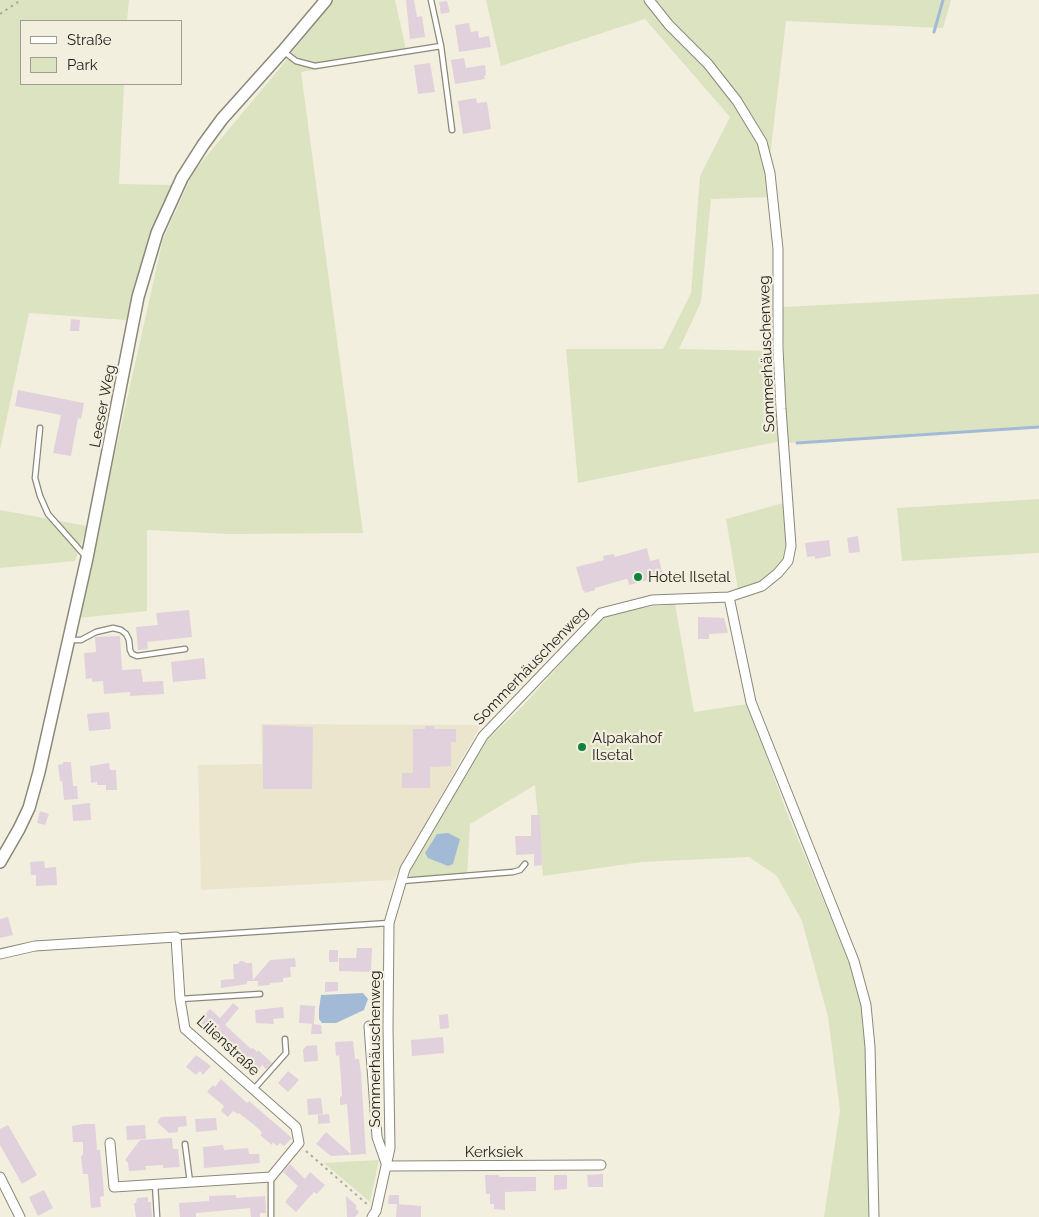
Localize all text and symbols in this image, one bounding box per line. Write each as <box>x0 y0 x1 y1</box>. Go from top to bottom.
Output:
legend <box>20 20 182 85</box>
text: Straße <box>67 31 111 49</box>
text: Park <box>67 56 98 74</box>
street label: Sommerhäuschenweg <box>755 275 779 433</box>
street label: Leeser Weg <box>86 363 120 449</box>
place label: Hotel Ilsetal <box>648 568 730 586</box>
marker: Hotel Ilsetal <box>632 571 644 583</box>
street label: Sommerhäuschenweg <box>470 603 592 729</box>
place label: Alpakahof Ilsetal <box>592 729 662 764</box>
marker: Alpakahof Ilsetal <box>576 741 588 753</box>
street label: Sommerhäuschenweg <box>366 970 384 1128</box>
street label: Lilienstraße <box>193 1012 263 1080</box>
street label: Kerksiek <box>465 1143 523 1161</box>

